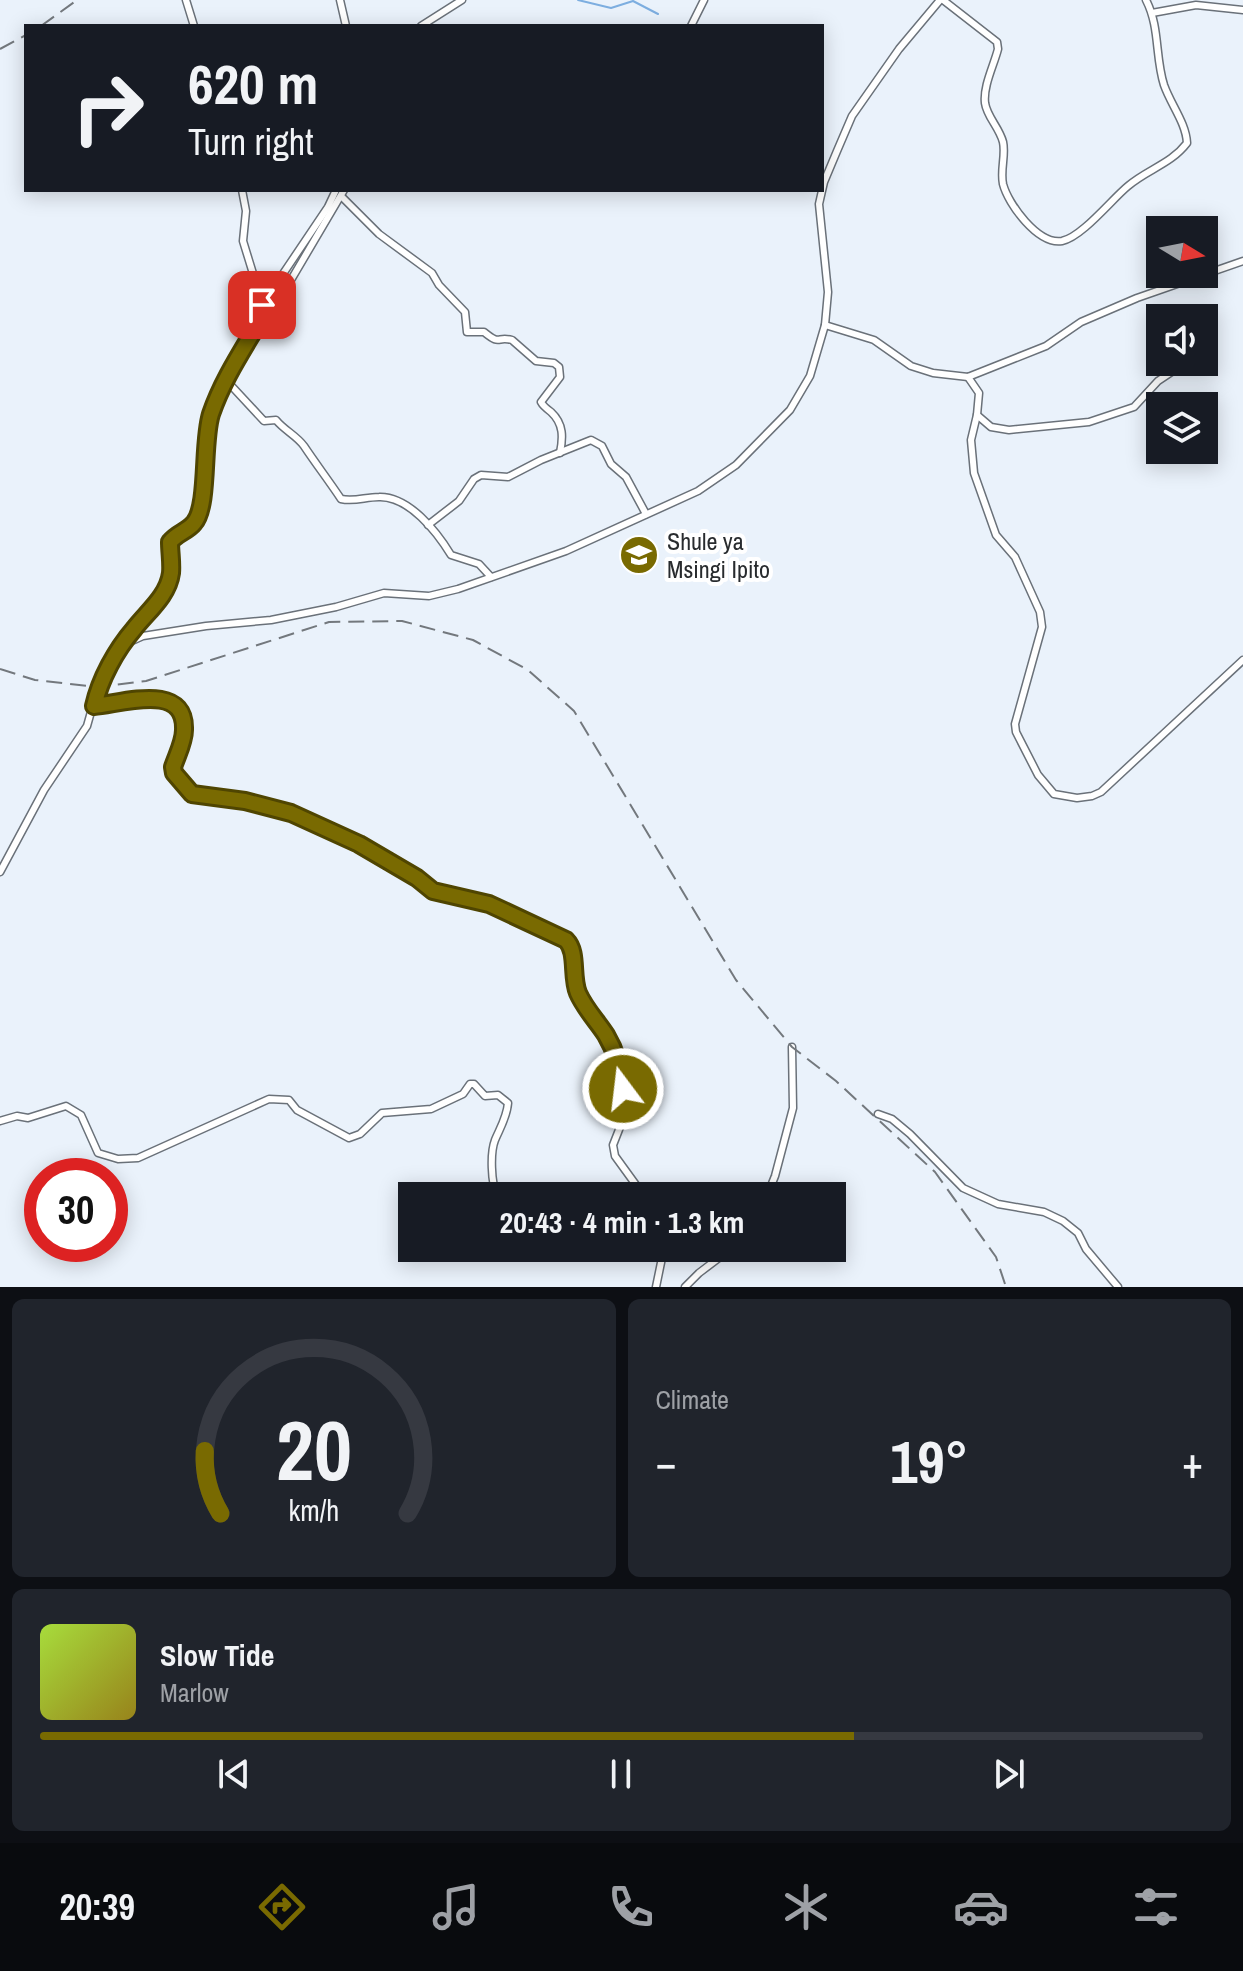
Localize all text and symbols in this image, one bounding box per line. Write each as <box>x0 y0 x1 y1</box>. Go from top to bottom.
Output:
text: 620 m <box>188 46 318 121</box>
icon: right <box>56 56 160 160</box>
text: Turn right <box>188 118 313 166</box>
north arrow <box>1146 216 1218 288</box>
map controls <box>1146 216 1218 464</box>
pin <box>228 271 296 339</box>
icon: arrive <box>240 283 284 327</box>
button: sound <box>1146 304 1218 376</box>
button: layers <box>1146 392 1218 464</box>
place label: Shule ya Msingi Ipito <box>667 525 770 585</box>
school or university icon: Shule ya Msingi Ipito <box>618 534 660 576</box>
position arrow <box>581 1047 665 1131</box>
speed limit sign: 30 <box>24 1158 128 1262</box>
text: 20:43 · 4 min · 1.3 km <box>500 1202 744 1242</box>
text: Climate <box>656 1382 729 1417</box>
text: 20 <box>276 1394 352 1506</box>
text: 19° <box>890 1421 969 1502</box>
text: − <box>656 1432 677 1492</box>
text: + <box>1182 1432 1203 1492</box>
text: km/h <box>288 1491 339 1530</box>
text: Slow Tide <box>160 1635 274 1675</box>
text: Marlow <box>160 1675 229 1710</box>
icon: previous <box>212 1752 256 1796</box>
icon: pause <box>599 1752 643 1796</box>
icon: next <box>987 1752 1031 1796</box>
icon: directions <box>254 1879 310 1935</box>
icon: music <box>428 1879 484 1935</box>
icon: phone <box>603 1879 659 1935</box>
icon: climate <box>778 1879 834 1935</box>
icon: car <box>953 1879 1009 1935</box>
icon: filters <box>1128 1879 1184 1935</box>
text: 20:39 <box>59 1883 135 1931</box>

